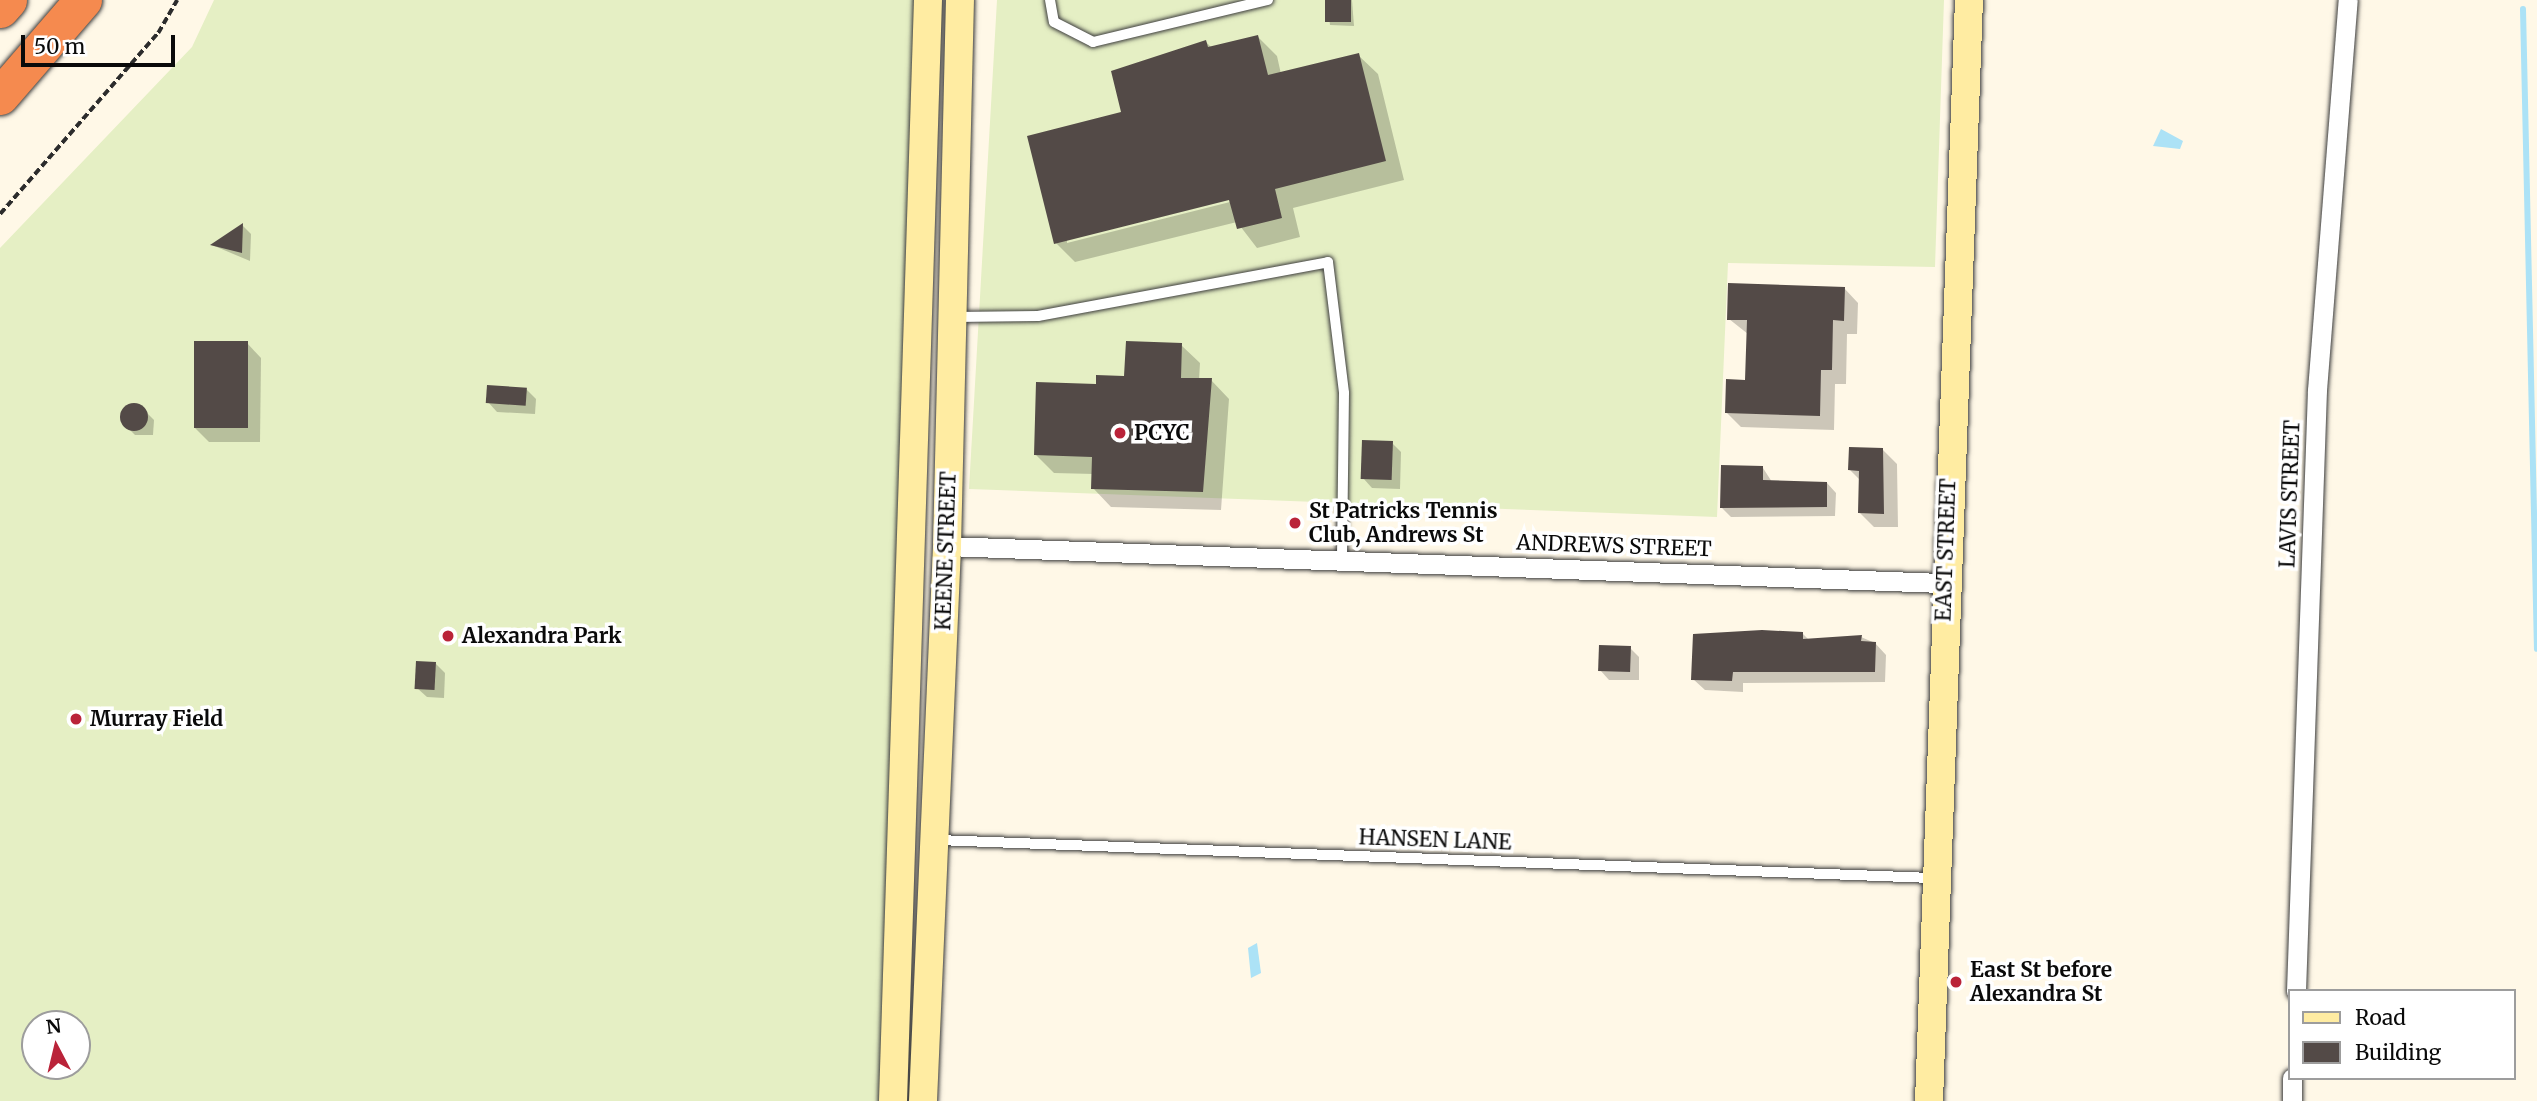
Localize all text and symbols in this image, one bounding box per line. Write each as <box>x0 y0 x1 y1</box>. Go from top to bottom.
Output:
scale bar <box>24 21 178 65</box>
text: 50 m <box>34 33 85 60</box>
place label: PCYC <box>1134 420 1190 446</box>
street label: LAVIS STREET <box>2275 420 2305 568</box>
marker: PCYC <box>1112 425 1128 441</box>
street label: KEENE STREET <box>931 471 961 631</box>
street label: EAST STREET <box>1931 478 1961 622</box>
place label: St Patricks Tennis Club, Andrews St <box>1309 498 1498 548</box>
marker: St Patricks Tennis Club, Andrews St <box>1287 515 1303 531</box>
street label: ANDREWS STREET <box>1516 530 1712 562</box>
place label: Alexandra Park <box>462 623 622 649</box>
marker: Alexandra Park <box>440 628 456 644</box>
place label: Murray Field <box>90 706 223 732</box>
marker: Murray Field <box>68 711 84 727</box>
street label: HANSEN LANE <box>1358 825 1512 855</box>
place label: East St before Alexandra St <box>1970 957 2112 1007</box>
marker: East St before Alexandra St <box>1948 974 1964 990</box>
legend <box>2288 989 2516 1080</box>
text: Road <box>2355 1004 2406 1031</box>
north arrow <box>21 1010 91 1080</box>
text: N <box>45 1013 63 1039</box>
text: Building <box>2355 1039 2441 1066</box>

